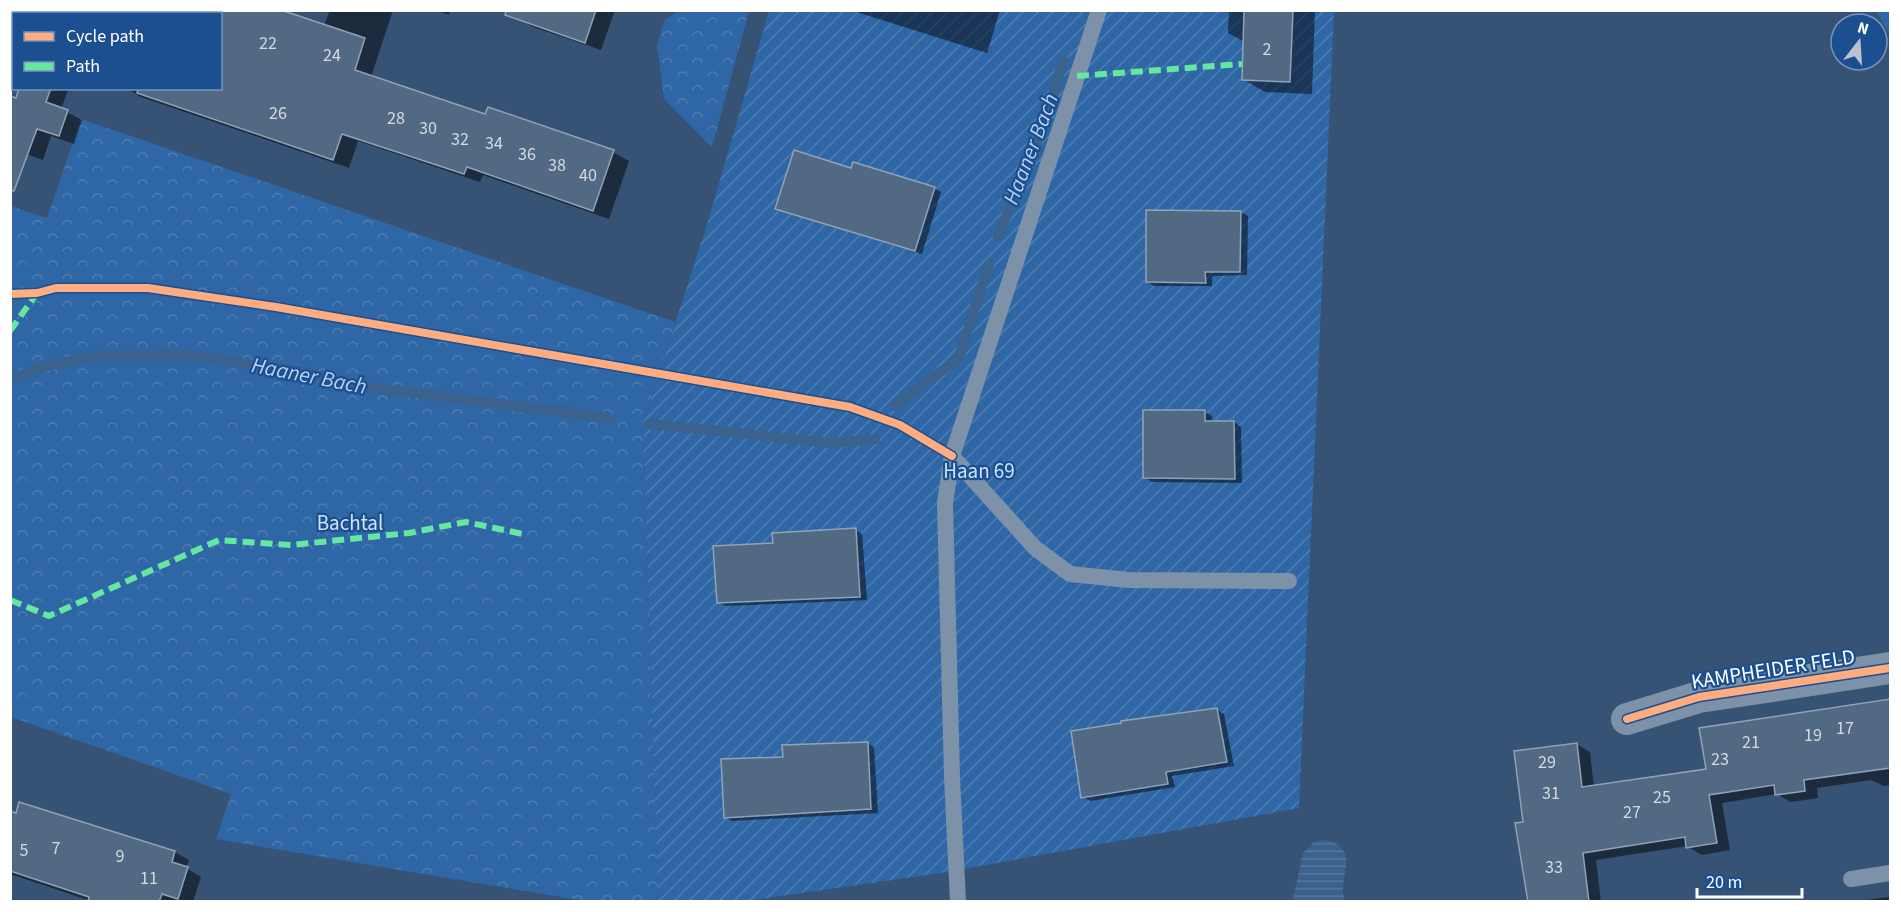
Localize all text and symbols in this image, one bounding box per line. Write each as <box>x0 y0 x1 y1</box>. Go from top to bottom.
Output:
legend <box>12 12 222 90</box>
north arrow <box>1829 12 1889 72</box>
text: N <box>1855 17 1871 41</box>
text: Cycle path <box>66 24 144 49</box>
house number: 22 <box>259 31 277 56</box>
house number: 2 <box>1263 37 1272 62</box>
house number: 24 <box>323 43 341 68</box>
text: Path <box>66 54 100 79</box>
water label: Haaner Bach <box>995 89 1067 209</box>
house number: 26 <box>269 101 287 126</box>
house number: 28 <box>387 106 405 131</box>
house number: 30 <box>419 116 437 141</box>
house number: 32 <box>451 127 469 152</box>
house number: 34 <box>485 131 503 156</box>
house number: 36 <box>518 142 536 167</box>
house number: 38 <box>548 153 566 178</box>
house number: 40 <box>579 163 597 188</box>
water label: Haaner Bach <box>249 349 369 403</box>
park label: Haan 69 <box>943 456 1015 486</box>
park label: Bachtal <box>317 508 383 538</box>
street label: KAMPHEIDER FELD <box>1689 641 1857 697</box>
house number: 17 <box>1836 716 1854 741</box>
house number: 19 <box>1804 723 1822 748</box>
house number: 21 <box>1742 730 1760 755</box>
house number: 23 <box>1711 747 1729 772</box>
house number: 29 <box>1538 750 1556 775</box>
house number: 31 <box>1542 781 1560 806</box>
house number: 25 <box>1653 785 1671 810</box>
house number: 27 <box>1623 800 1641 825</box>
house number: 7 <box>52 836 61 861</box>
house number: 5 <box>20 838 29 863</box>
house number: 9 <box>116 844 125 869</box>
house number: 33 <box>1545 855 1563 880</box>
scale bar <box>1697 861 1802 899</box>
house number: 11 <box>140 866 158 891</box>
text: 20 m <box>1706 870 1742 895</box>

